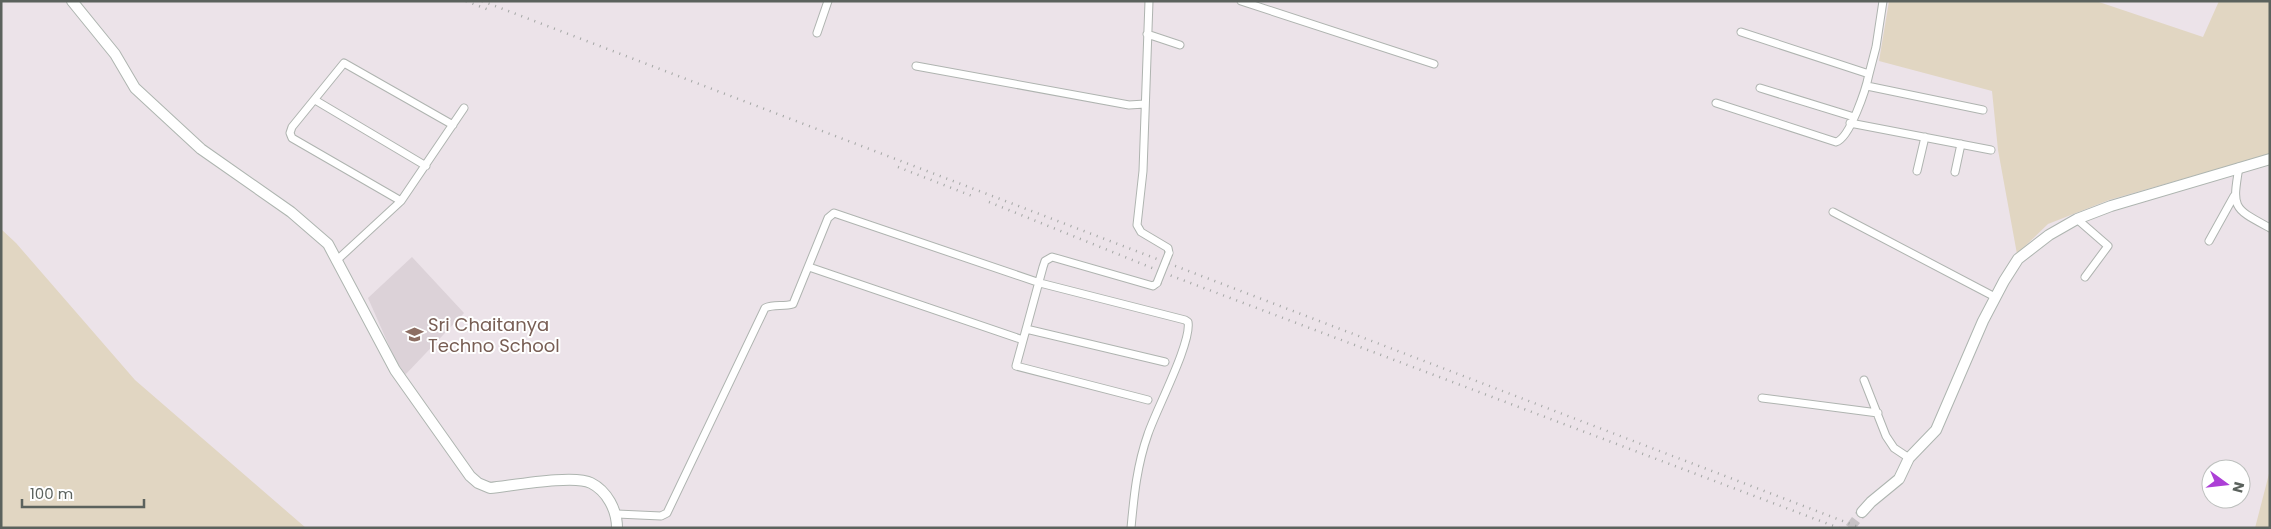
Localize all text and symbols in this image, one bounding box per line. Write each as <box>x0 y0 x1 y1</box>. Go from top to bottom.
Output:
place label: Sri Chaitanya Techno School <box>428 312 560 358</box>
school or university icon: Sri Chaitanya Techno School <box>404 325 424 345</box>
north arrow <box>2201 459 2251 509</box>
scale bar <box>22 476 145 508</box>
text: N <box>2228 480 2250 495</box>
text: 100 m <box>30 483 73 504</box>

